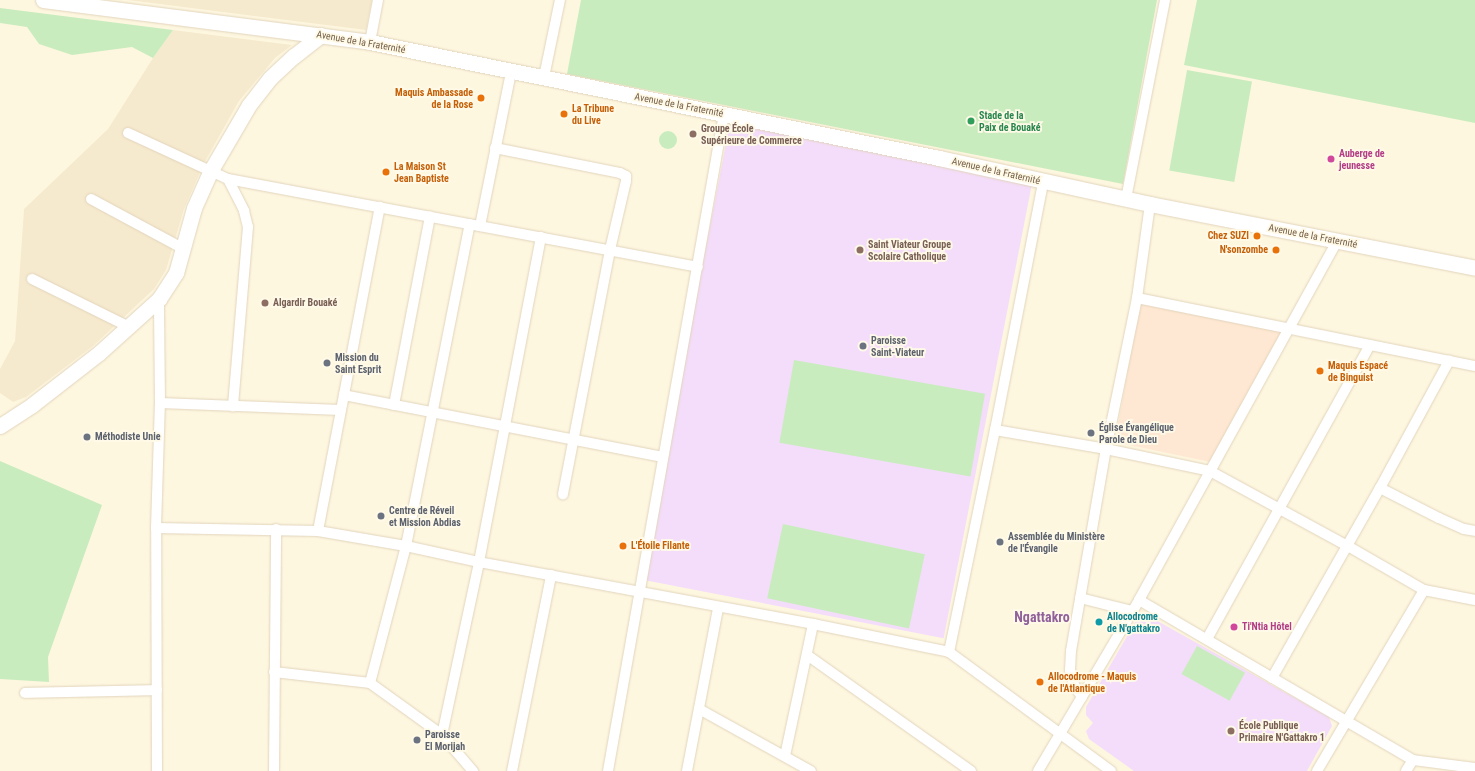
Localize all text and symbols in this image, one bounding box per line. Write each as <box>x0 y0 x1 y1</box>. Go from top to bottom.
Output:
street label: Avenue de la Fraternité <box>316 28 406 56</box>
place label: Maquis Ambassade de la Rose <box>395 86 473 110</box>
street label: Avenue de la Fraternité <box>634 91 724 119</box>
marker: Maquis Ambassade de la Rose <box>476 93 486 103</box>
place label: La Tribune du Live <box>572 102 614 126</box>
marker: La Tribune du Live <box>559 109 569 119</box>
place label: Stade de la Paix de Bouaké <box>979 109 1040 132</box>
marker: Stade de la Paix de Bouaké <box>966 116 976 126</box>
place label: Groupe École Supérieure de Commerce <box>701 122 802 146</box>
marker: Groupe École Supérieure de Commerce <box>688 129 698 139</box>
place label: Auberge de jeunesse <box>1339 147 1385 170</box>
marker: Auberge de jeunesse <box>1326 154 1336 164</box>
street label: Avenue de la Fraternité <box>951 155 1041 187</box>
place label: La Maison St Jean Baptiste <box>394 160 449 184</box>
marker: La Maison St Jean Baptiste <box>381 167 391 177</box>
street label: Avenue de la Fraternité <box>1268 222 1358 250</box>
place label: Chez SUZI <box>1208 230 1249 242</box>
marker: Chez SUZI <box>1252 231 1262 241</box>
place label: Saint Viateur Groupe Scolaire Catholique <box>868 238 951 262</box>
place label: N'sonzombe <box>1220 244 1268 256</box>
marker: Saint Viateur Groupe Scolaire Catholique <box>855 245 865 255</box>
marker: N'sonzombe <box>1271 245 1281 255</box>
place label: Algardir Bouaké <box>273 297 337 309</box>
marker: Algardir Bouaké <box>260 298 270 308</box>
place label: Paroisse Saint-Viateur <box>871 334 924 358</box>
marker: Paroisse Saint-Viateur <box>858 341 868 351</box>
place label: Mission du Saint Esprit <box>335 351 381 374</box>
marker: Mission du Saint Esprit <box>322 358 332 368</box>
place label: Maquis Espacé de Binguist <box>1328 359 1388 382</box>
marker: Maquis Espacé de Binguist <box>1315 366 1325 376</box>
place label: Église Évangélique Parole de Dieu <box>1099 421 1174 444</box>
marker: Église Évangélique Parole de Dieu <box>1086 428 1096 438</box>
place label: Méthodiste Unie <box>95 431 160 443</box>
marker: Méthodiste Unie <box>82 432 92 442</box>
place label: Centre de Réveil et Mission Abdias <box>389 504 461 528</box>
marker: Centre de Réveil et Mission Abdias <box>376 511 386 521</box>
place label: Assemblée du Ministère de l'Évangile <box>1008 530 1105 554</box>
marker: Assemblée du Ministère de l'Évangile <box>995 537 1005 547</box>
place label: L'Étoile Filante <box>631 540 690 552</box>
marker: L'Étoile Filante <box>618 541 628 551</box>
district label: Ngattakro <box>1014 609 1070 625</box>
place label: Allocodrome de N'gattakro <box>1107 610 1160 634</box>
marker: Allocodrome de N'gattakro <box>1094 617 1104 627</box>
place label: Ti'Ntia Hôtel <box>1242 621 1292 633</box>
marker: Ti'Ntia Hôtel <box>1229 622 1239 632</box>
place label: Allocodrome - Maquis de l'Atlantique <box>1048 670 1136 694</box>
marker: Allocodrome - Maquis de l'Atlantique <box>1035 677 1045 687</box>
place label: École Publique Primaire N'Gattakro 1 <box>1239 719 1325 742</box>
marker: École Publique Primaire N'Gattakro 1 <box>1226 726 1236 736</box>
place label: Paroisse El Morijah <box>425 728 465 752</box>
marker: Paroisse El Morijah <box>412 735 422 745</box>

